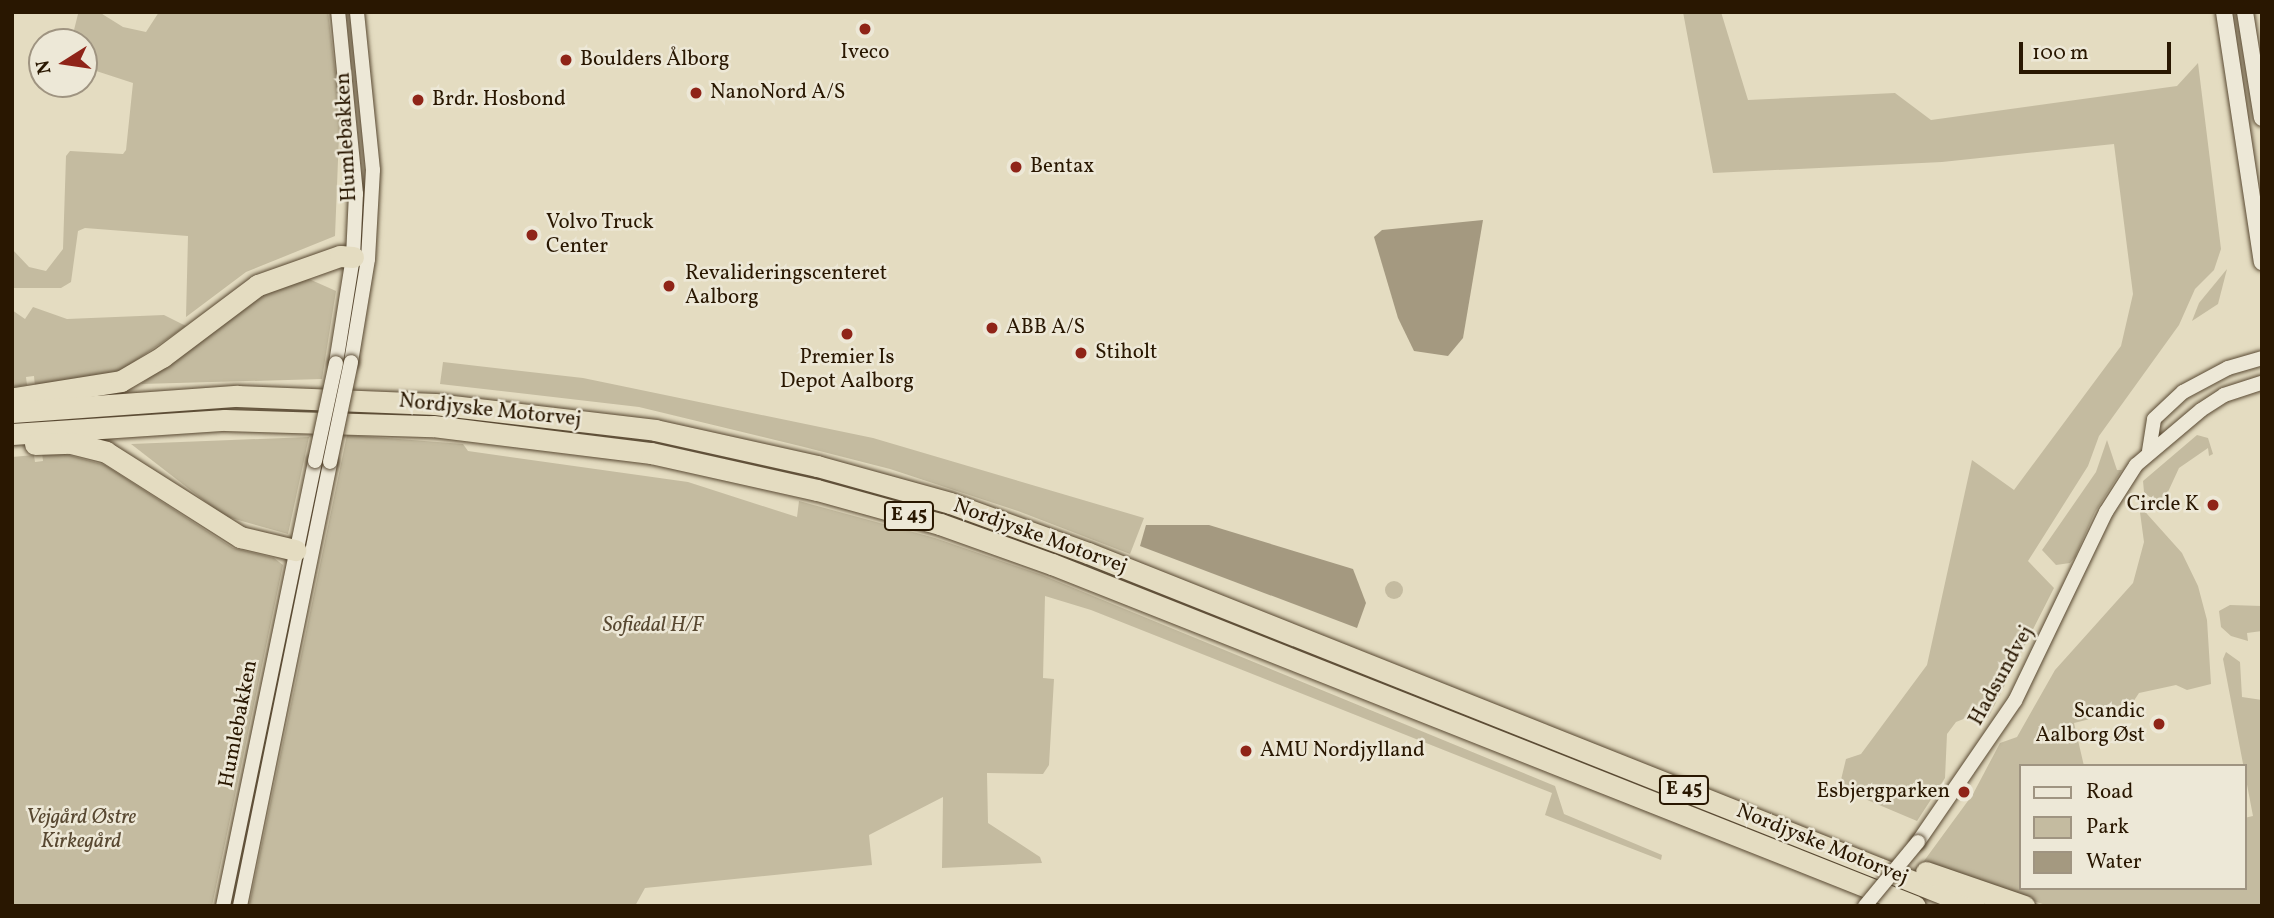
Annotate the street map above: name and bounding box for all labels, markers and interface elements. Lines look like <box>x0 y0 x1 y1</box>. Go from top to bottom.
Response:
marker: Iveco <box>857 21 873 37</box>
north arrow <box>28 28 98 98</box>
scale bar <box>2022 28 2174 72</box>
text: 100 m <box>2032 39 2089 68</box>
place label: Iveco <box>841 40 889 66</box>
place label: Boulders Ålborg <box>580 47 729 73</box>
marker: Boulders Ålborg <box>558 52 574 68</box>
text: N <box>30 58 59 76</box>
street label: Humlebakken <box>331 72 363 202</box>
place label: NanoNord A/S <box>710 80 845 106</box>
marker: NanoNord A/S <box>688 85 704 101</box>
place label: Brdr. Hosbond <box>432 87 566 113</box>
marker: Brdr. Hosbond <box>410 92 426 108</box>
place label: Bentax <box>1030 154 1094 180</box>
marker: Bentax <box>1008 159 1024 175</box>
place label: Volvo Truck Center <box>546 210 654 260</box>
marker: Volvo Truck Center <box>524 227 540 243</box>
place label: Revalideringscenteret Aalborg <box>685 261 887 311</box>
marker: Revalideringscenteret Aalborg <box>659 276 679 296</box>
place label: ABB A/S <box>1006 315 1085 341</box>
marker: ABB A/S <box>984 320 1000 336</box>
marker: Premier Is Depot Aalborg <box>839 326 855 342</box>
place label: Stiholt <box>1095 340 1157 366</box>
place label: Premier Is Depot Aalborg <box>780 345 914 395</box>
marker: Stiholt <box>1073 345 1089 361</box>
street label: Nordjyske Motorvej <box>398 389 582 433</box>
place label: Circle K <box>2127 492 2199 518</box>
street label: Nordjyske Motorvej <box>950 494 1130 580</box>
marker: Circle K <box>2205 497 2221 513</box>
road number: E 45 <box>883 500 935 531</box>
park label: Sofiedal H/F <box>603 613 703 639</box>
street label: Hadsundvej <box>1964 622 2040 730</box>
street label: Humlebakken <box>214 658 264 790</box>
place label: Scandic Aalborg Øst <box>2035 699 2145 749</box>
marker: Scandic Aalborg Øst <box>2151 716 2167 732</box>
place label: AMU Nordjylland <box>1260 738 1425 764</box>
marker: AMU Nordjylland <box>1238 743 1254 759</box>
legend <box>2018 764 2246 890</box>
road number: E 45 <box>1658 775 1710 806</box>
text: Road <box>2086 778 2133 807</box>
place label: Esbjergparken <box>1817 779 1950 805</box>
marker: Esbjergparken <box>1956 784 1972 800</box>
street label: Nordjyske Motorvej <box>1732 799 1912 891</box>
park label: Vejgård Østre Kirkegård <box>26 805 136 855</box>
text: Park <box>2086 813 2129 842</box>
text: Water <box>2086 848 2142 877</box>

